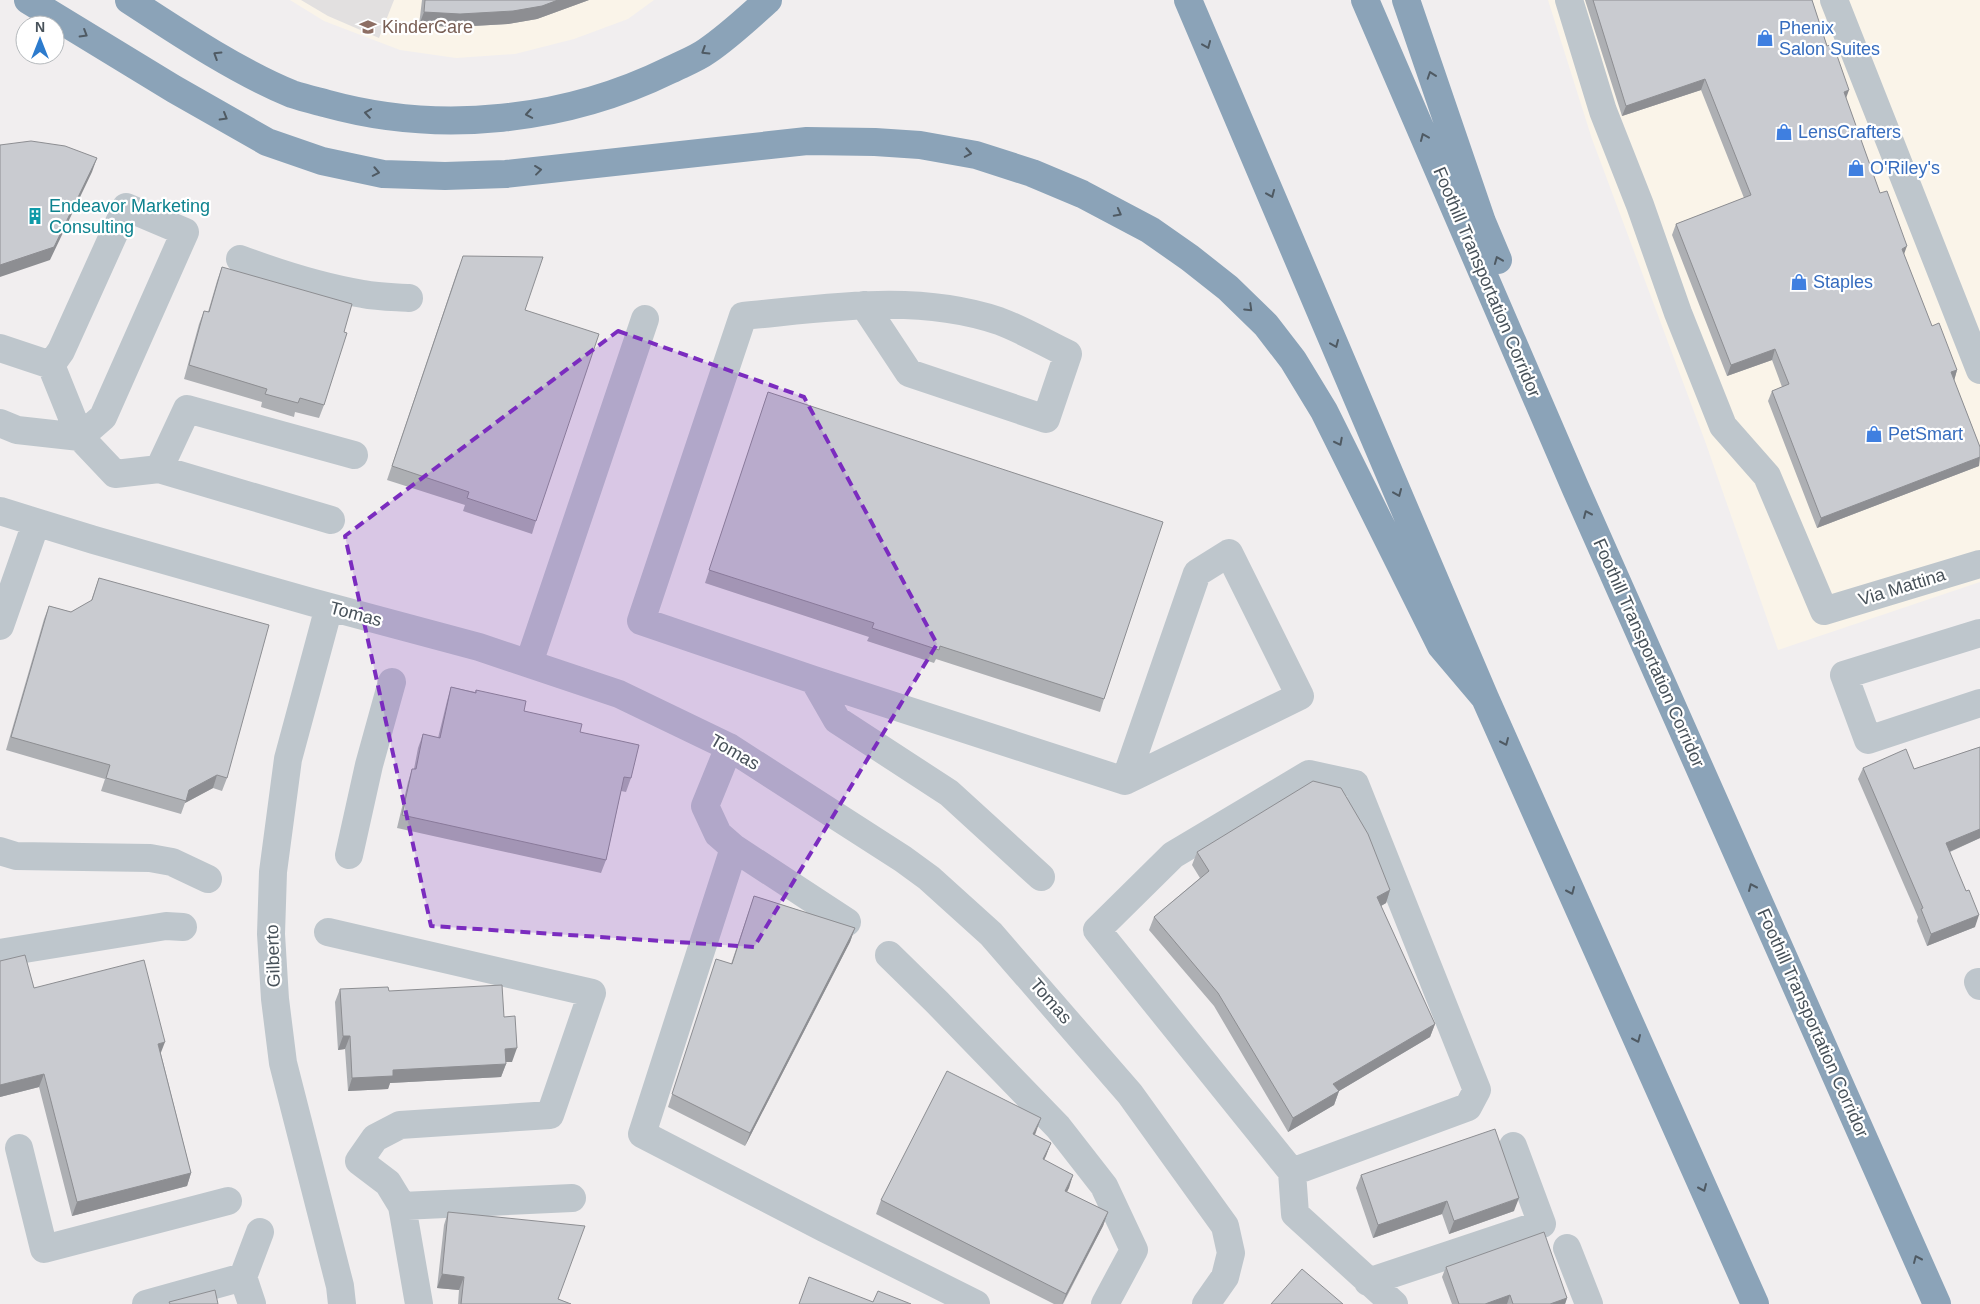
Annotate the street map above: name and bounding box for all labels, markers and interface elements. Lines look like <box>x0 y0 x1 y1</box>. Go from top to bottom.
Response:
north arrow <box>15 15 65 65</box>
school or university icon: KinderCare <box>358 17 378 37</box>
place label: KinderCare <box>382 17 473 37</box>
place label: Phenix Salon Suites <box>1779 18 1880 59</box>
text: N <box>35 19 45 35</box>
one-way arrow <box>79 28 88 38</box>
shop icon: Phenix Salon Suites <box>1755 28 1775 48</box>
one-way arrow <box>1201 40 1212 49</box>
one-way arrow <box>701 45 710 55</box>
one-way arrow <box>214 52 223 61</box>
one-way arrow <box>1427 71 1437 79</box>
one-way arrow <box>363 108 372 118</box>
one-way arrow <box>525 109 534 119</box>
one-way arrow <box>219 111 228 121</box>
shop icon: LensCrafters <box>1774 122 1794 142</box>
place label: LensCrafters <box>1798 122 1901 142</box>
one-way arrow <box>1420 133 1431 142</box>
one-way arrow <box>963 148 972 158</box>
shop icon: O'Riley's <box>1846 158 1866 178</box>
place label: O'Riley's <box>1870 158 1940 178</box>
street label: Foothill Transportation Corridor <box>1429 164 1545 400</box>
one-way arrow <box>534 165 542 176</box>
one-way arrow <box>371 166 380 177</box>
one-way arrow <box>1265 189 1275 198</box>
place label: Endeavor Marketing Consulting <box>49 196 210 237</box>
building icon: Endeavor Marketing Consulting <box>25 206 45 226</box>
one-way arrow <box>1113 207 1122 217</box>
one-way arrow <box>1493 257 1503 265</box>
shop icon: Staples <box>1789 272 1809 292</box>
place label: Staples <box>1813 272 1873 292</box>
one-way arrow <box>1243 303 1252 312</box>
one-way arrow <box>1328 339 1339 348</box>
shop icon: PetSmart <box>1864 424 1884 444</box>
place label: PetSmart <box>1888 424 1963 444</box>
one-way arrow <box>1333 437 1343 446</box>
one-way arrow <box>1392 488 1403 497</box>
one-way arrow <box>1583 510 1594 519</box>
street label: Foothill Transportation Corridor <box>1589 536 1709 770</box>
street label: Via Mattina <box>1856 564 1949 610</box>
street label: Tomas <box>328 597 384 631</box>
street label: Tomas <box>707 730 763 774</box>
one-way arrow <box>1499 737 1510 746</box>
one-way arrow <box>1748 883 1759 892</box>
one-way arrow <box>1565 886 1576 895</box>
street label: Foothill Transportation Corridor <box>1753 906 1873 1140</box>
street label: Gilberto <box>262 924 284 988</box>
street label: Tomas <box>1026 974 1076 1028</box>
one-way arrow <box>1631 1034 1642 1043</box>
one-way arrow <box>1697 1183 1708 1192</box>
one-way arrow <box>1913 1255 1924 1264</box>

